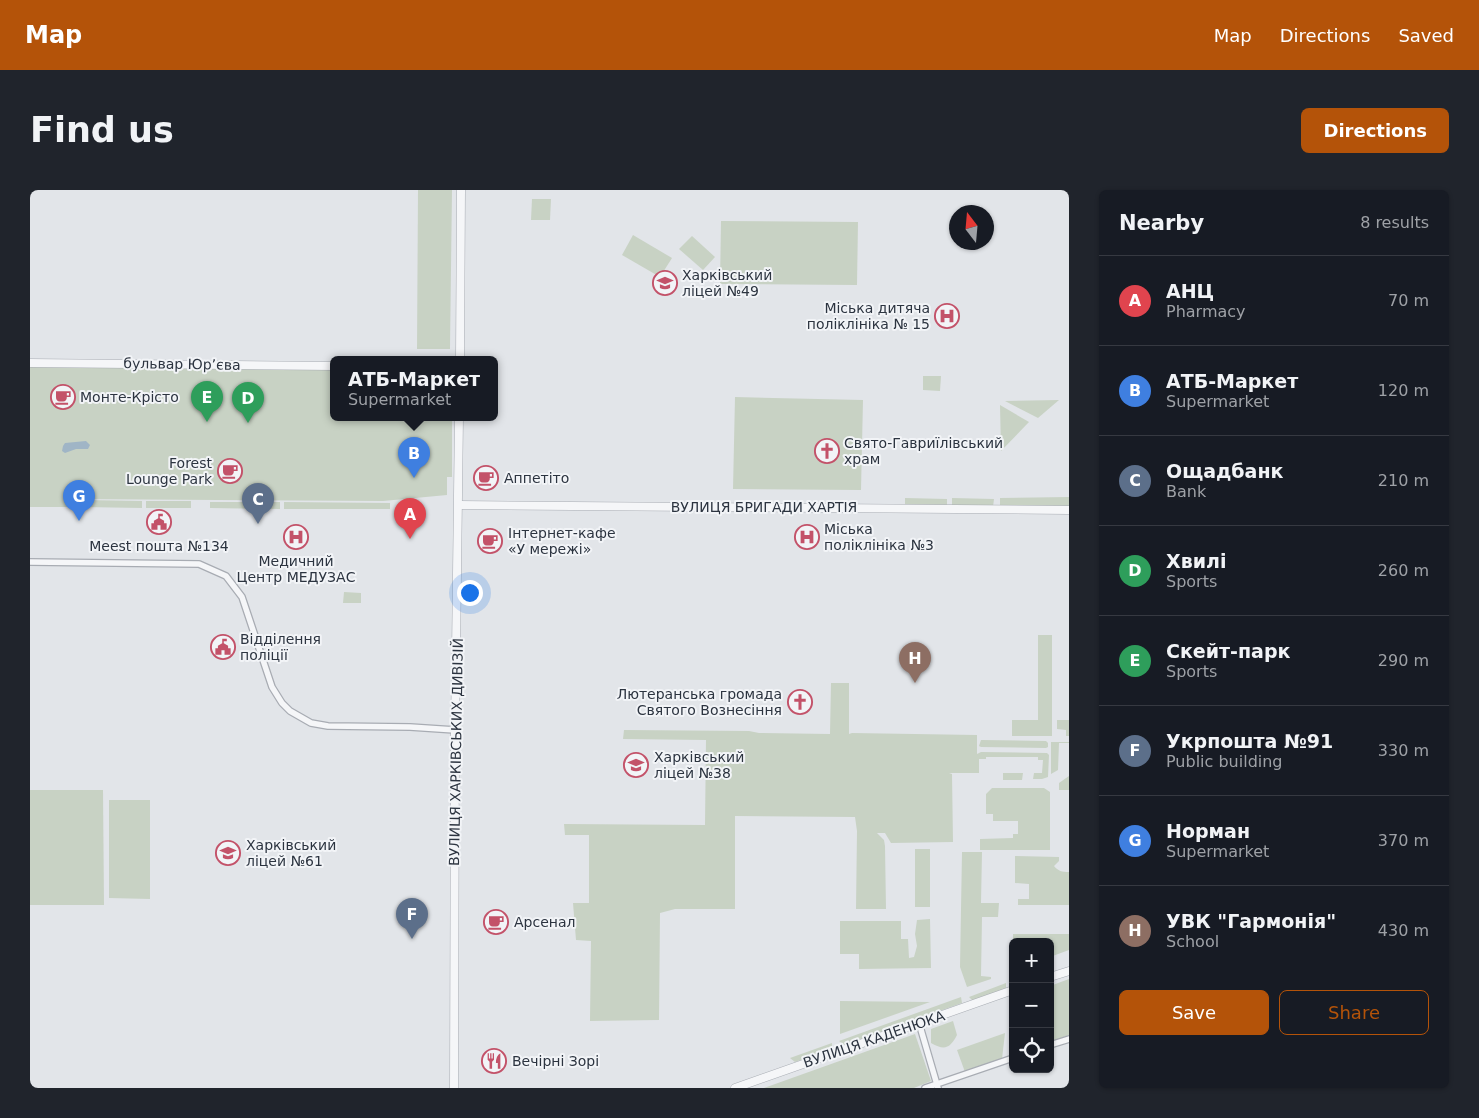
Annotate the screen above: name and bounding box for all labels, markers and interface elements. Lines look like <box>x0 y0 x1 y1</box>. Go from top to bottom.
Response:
text: Map <box>25 21 82 49</box>
text: Map <box>1214 25 1252 46</box>
text: Directions <box>1280 25 1370 46</box>
text: Saved <box>1398 25 1454 46</box>
button: Directions <box>1301 108 1449 153</box>
text: Find us <box>30 110 174 150</box>
north arrow <box>949 205 994 250</box>
text: Nearby <box>1119 211 1204 235</box>
text: 8 results <box>1360 213 1429 232</box>
place label: Харківський ліцей №49 <box>682 267 772 299</box>
school or university icon: Харківський ліцей №49 <box>652 270 678 296</box>
text: АНЦ <box>1166 280 1214 302</box>
text: A <box>1129 291 1141 310</box>
text: 70 m <box>1388 291 1429 310</box>
place label: Міська дитяча поліклініка № 15 <box>807 300 930 332</box>
text: Pharmacy <box>1166 302 1246 321</box>
hospital icon: Міська дитяча поліклініка № 15 <box>934 303 960 329</box>
street label: бульвар Юрʼєва <box>123 355 241 373</box>
popup <box>330 356 498 421</box>
text: АТБ-Маркет <box>348 368 480 390</box>
text: АТБ-Маркет <box>1166 370 1298 392</box>
pin: E <box>191 381 223 422</box>
text: B <box>1129 381 1141 400</box>
text: 120 m <box>1378 381 1429 400</box>
pin: D <box>232 382 264 423</box>
cafe icon: Монте-Крісто <box>50 384 76 410</box>
place label: Монте-Крісто <box>80 389 179 405</box>
text: Supermarket <box>348 390 451 409</box>
text: Supermarket <box>1166 392 1269 411</box>
place label: Свято-Гавриїлівський храм <box>844 435 1003 467</box>
pin: B <box>398 437 430 478</box>
church icon: Свято-Гавриїлівський храм <box>814 438 840 464</box>
place label: Forest Lounge Park <box>126 455 213 487</box>
cafe icon: Forest Lounge Park <box>217 458 243 484</box>
text: Ощадбанк <box>1166 460 1283 482</box>
cafe icon: Аппетіто <box>473 465 499 491</box>
place label: Аппетіто <box>504 470 569 486</box>
text: C <box>1129 471 1141 490</box>
text: 210 m <box>1378 471 1429 490</box>
pin: G <box>63 480 95 521</box>
text: Bank <box>1166 482 1206 501</box>
pin: C <box>242 483 274 524</box>
pin: A <box>394 498 426 539</box>
street label: ВУЛИЦЯ БРИГАДИ ХАРТІЯ <box>671 499 857 515</box>
public building icon: Meest пошта №134 <box>146 509 172 535</box>
place label: Міська поліклініка №3 <box>824 521 934 553</box>
hospital icon: Медичний Центр МЕДУЗАС <box>283 524 309 550</box>
hospital icon: Міська поліклініка №3 <box>794 524 820 550</box>
place label: Інтернет-кафе «У мережі» <box>508 525 616 557</box>
cafe icon: Інтернет-кафе «У мережі» <box>477 528 503 554</box>
place label: Meest пошта №134 <box>89 538 229 554</box>
text: Хвилі <box>1166 550 1226 572</box>
place label: Медичний Центр МЕДУЗАС <box>237 553 356 585</box>
text: D <box>1128 561 1142 580</box>
text: 260 m <box>1378 561 1429 580</box>
text: Sports <box>1166 572 1217 591</box>
your location <box>457 580 483 606</box>
place label: Відділення поліції <box>240 631 321 663</box>
public building icon: Відділення поліції <box>210 634 236 660</box>
street label: ВУЛИЦЯ ХАРКІВСЬКИХ ДИВІЗІЙ <box>445 638 466 866</box>
text: Скейт-парк <box>1166 640 1290 662</box>
pin: H <box>899 642 931 683</box>
text: E <box>1130 651 1140 670</box>
text: 290 m <box>1378 651 1429 670</box>
text: Sports <box>1166 662 1217 681</box>
place label: Лютеранська громада Святого Вознесіння <box>617 686 782 718</box>
church icon: Лютеранська громада Святого Вознесіння <box>787 689 813 715</box>
text: Укрпошта №91 <box>1166 730 1333 752</box>
text: F <box>1130 741 1140 760</box>
text: 330 m <box>1378 741 1429 760</box>
place label: Харківський ліцей №38 <box>654 749 744 781</box>
school or university icon: Харківський ліцей №38 <box>623 752 649 778</box>
text: Public building <box>1166 752 1283 771</box>
text: Норман <box>1166 820 1250 842</box>
text: G <box>1128 831 1142 850</box>
text: 370 m <box>1378 831 1429 850</box>
place label: Харківський ліцей №61 <box>246 837 336 869</box>
school or university icon: Харківський ліцей №61 <box>215 840 241 866</box>
text: Supermarket <box>1166 842 1269 861</box>
pin: F <box>396 898 428 939</box>
cafe icon: Арсенал <box>483 909 509 935</box>
text: УВК "Гармонія" <box>1166 910 1336 932</box>
place label: Арсенал <box>514 914 575 930</box>
text: H <box>1128 921 1142 940</box>
text: 430 m <box>1378 921 1429 940</box>
text: School <box>1166 932 1219 951</box>
map controls <box>1009 938 1054 1073</box>
button: + <box>1009 938 1054 983</box>
button: − <box>1009 983 1054 1028</box>
button: Save <box>1119 990 1269 1035</box>
button: Share <box>1279 990 1429 1035</box>
street label: ВУЛИЦЯ КАДЕНЮКА <box>801 1007 947 1071</box>
button: locate <box>1009 1028 1054 1073</box>
restaurant icon: Вечірні Зорі <box>481 1048 507 1074</box>
place label: Вечірні Зорі <box>512 1053 599 1069</box>

